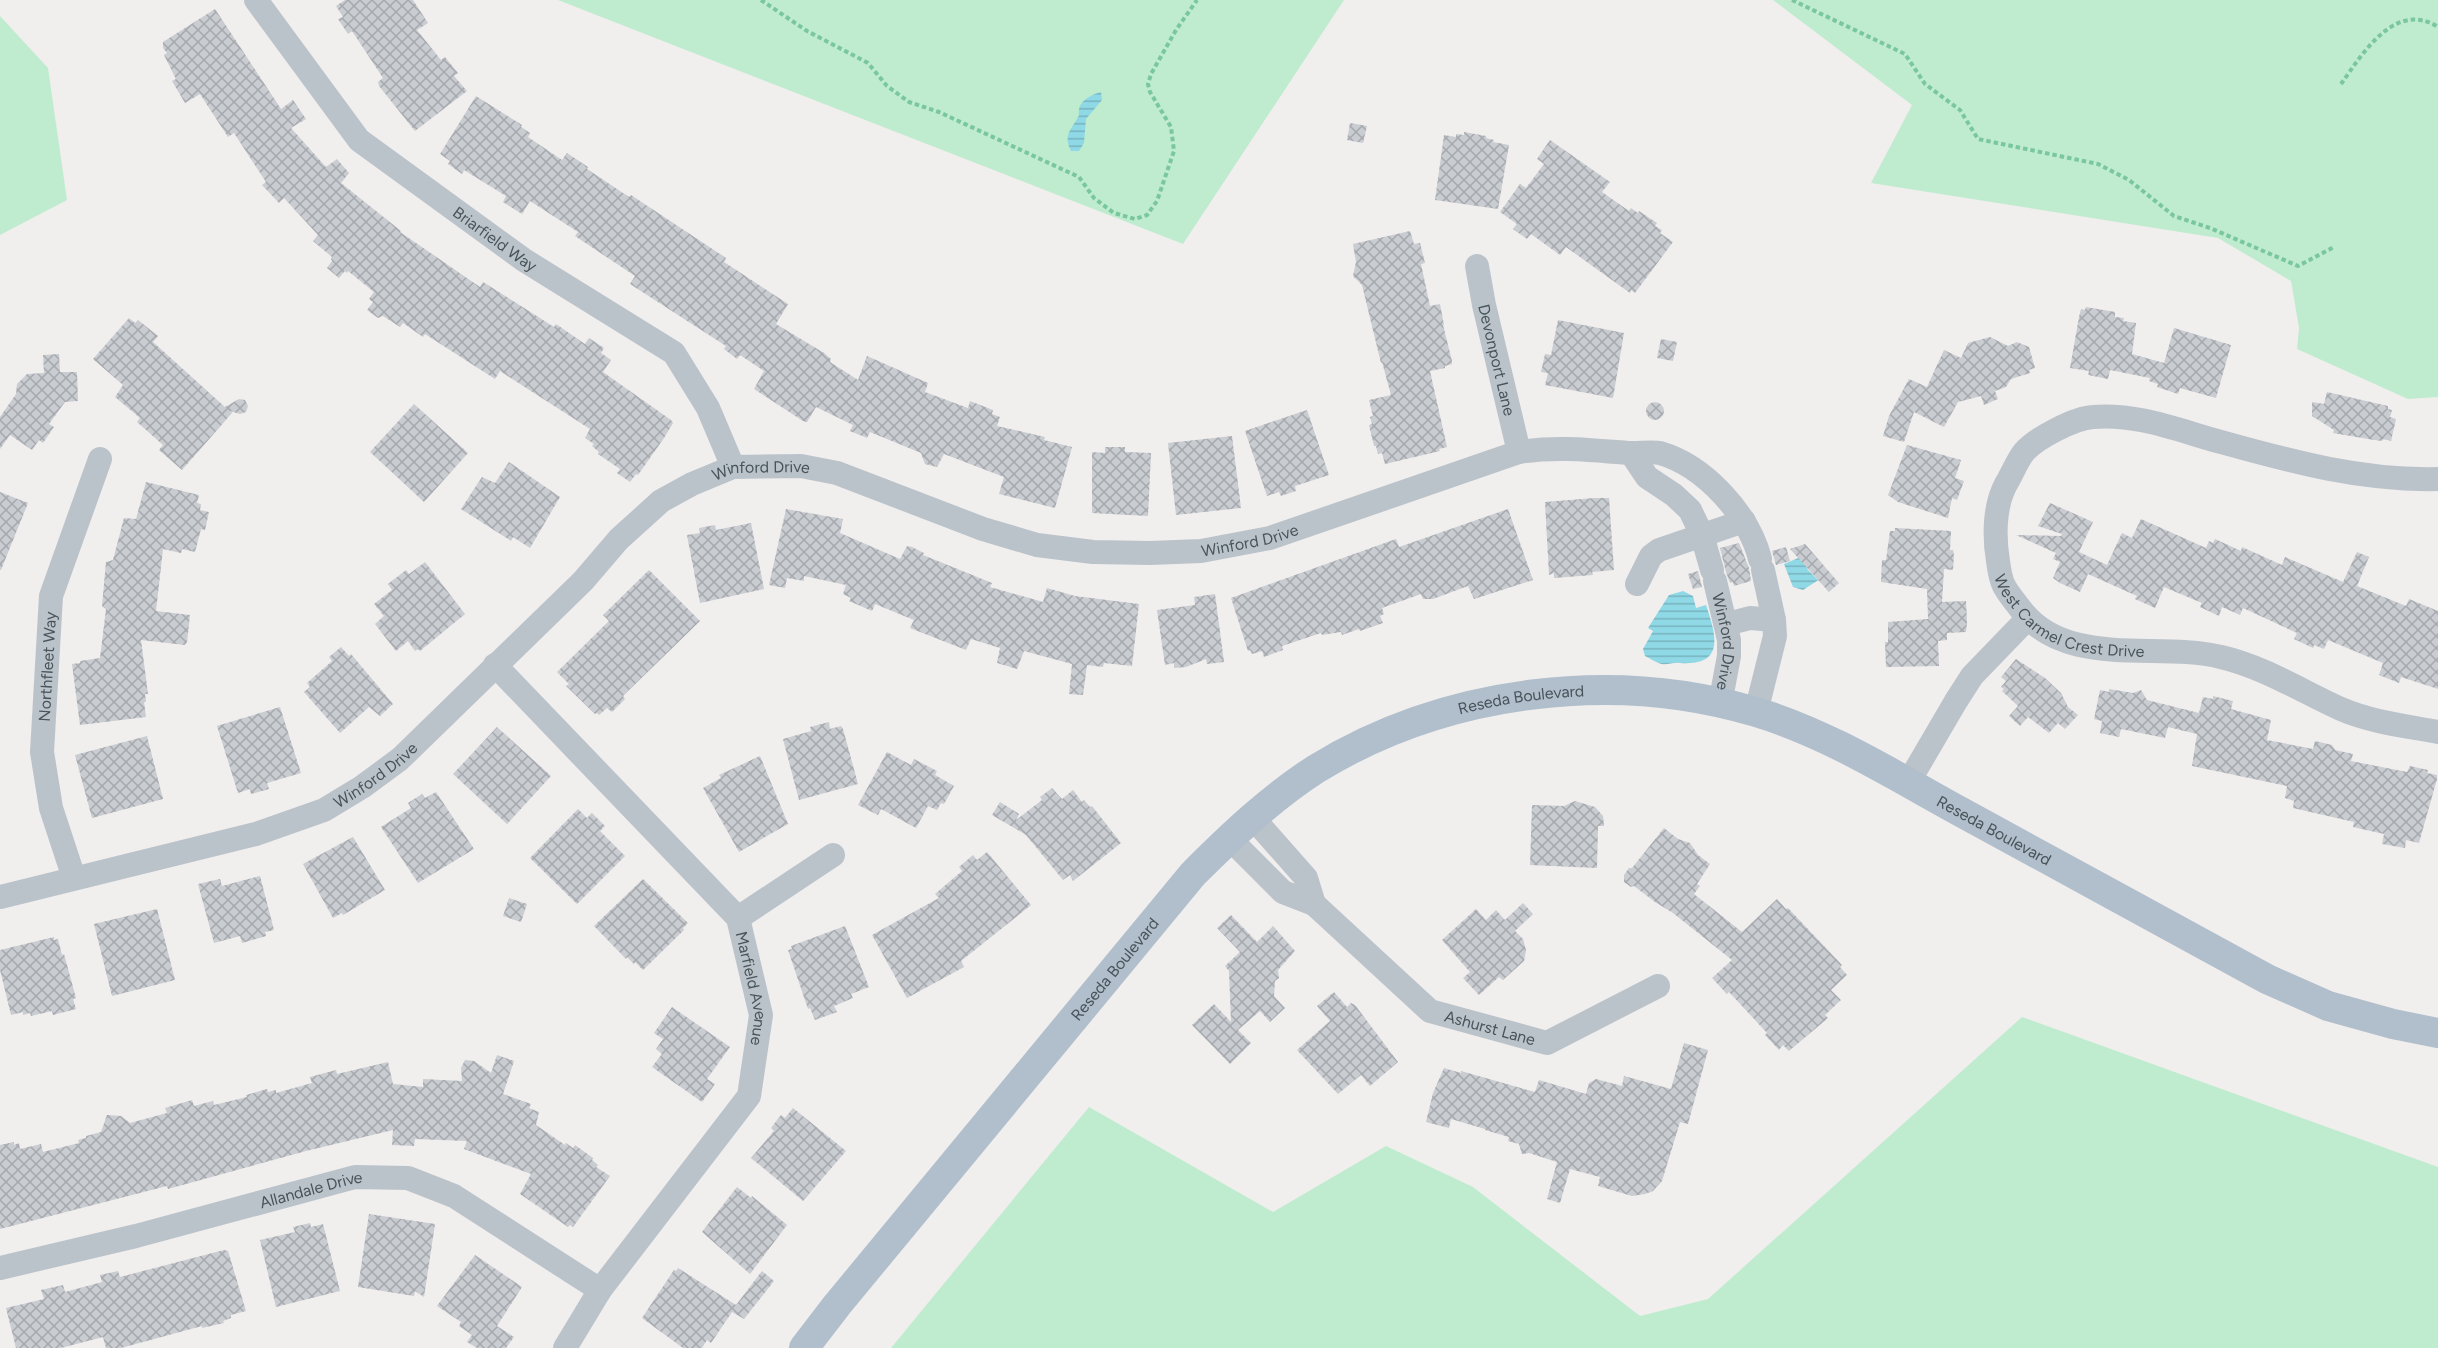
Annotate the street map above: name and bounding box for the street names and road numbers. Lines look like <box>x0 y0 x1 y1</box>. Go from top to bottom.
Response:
street label: Briarfield Way <box>449 202 541 276</box>
street label: Devonport Lane <box>1475 302 1520 418</box>
street label: Winford Drive <box>709 456 812 484</box>
street label: Winford Drive <box>1200 519 1301 560</box>
street label: West Carmel Crest Drive <box>1991 571 2145 660</box>
street label: Winford Drive <box>1709 591 1739 692</box>
street label: Northfleet Way <box>34 610 60 722</box>
street label: Reseda Boulevard <box>1456 681 1585 718</box>
street label: Winford Drive <box>330 738 421 812</box>
street label: Reseda Boulevard <box>1934 791 2055 869</box>
street label: Reseda Boulevard <box>1067 914 1163 1024</box>
street label: Marfield Avenue <box>732 929 771 1047</box>
street label: Ashurst Lane <box>1442 1006 1538 1049</box>
street label: Allandale Drive <box>257 1167 363 1212</box>

